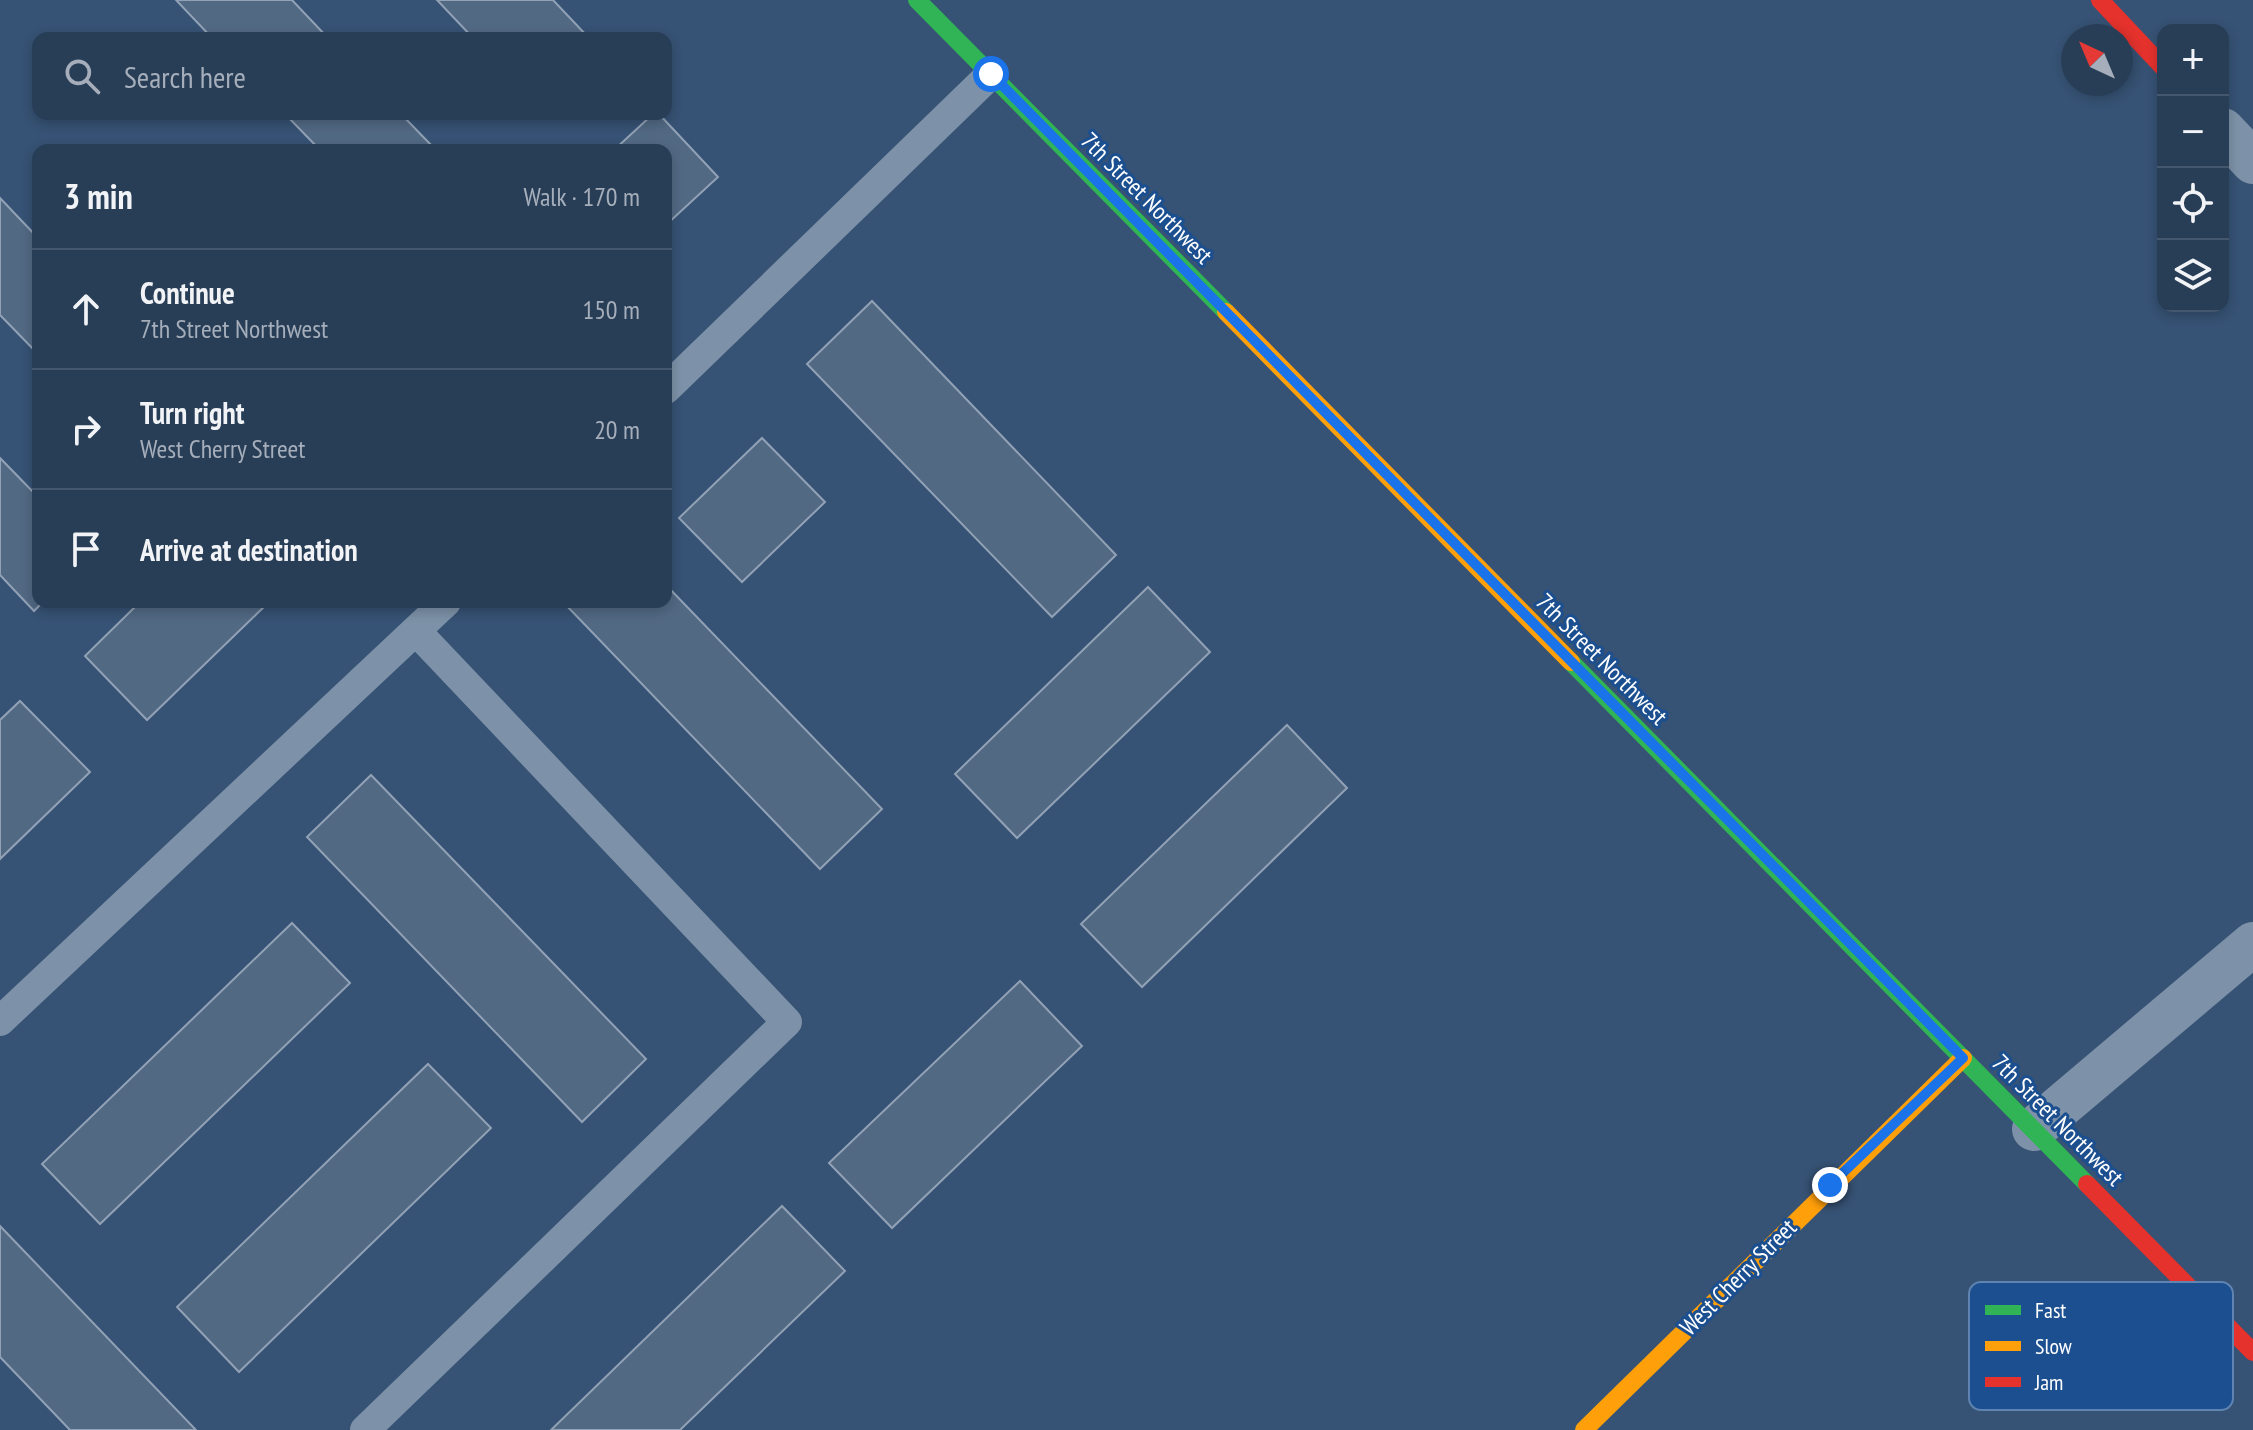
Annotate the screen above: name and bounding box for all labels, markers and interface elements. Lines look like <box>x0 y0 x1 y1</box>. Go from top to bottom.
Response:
north arrow <box>2061 24 2133 96</box>
map controls <box>2157 24 2229 312</box>
button: + <box>2157 24 2229 96</box>
search box <box>32 32 672 120</box>
icon: search <box>60 54 104 98</box>
route start <box>973 56 1009 92</box>
text: Search here <box>124 57 246 96</box>
button: − <box>2157 96 2229 168</box>
street label: 7th Street Northwest <box>1075 126 1220 271</box>
button: locate <box>2157 168 2229 240</box>
text: 3 min <box>64 174 133 218</box>
text: Walk · 170 m <box>523 180 640 213</box>
button: layers <box>2157 240 2229 312</box>
text: Continue <box>140 273 235 312</box>
icon: ahead <box>64 287 108 331</box>
text: 150 m <box>582 293 640 326</box>
text: 7th Street Northwest <box>140 312 328 345</box>
text: Turn right <box>140 393 244 432</box>
icon: right <box>64 407 108 451</box>
text: 20 m <box>594 413 640 446</box>
text: West Cherry Street <box>140 432 305 465</box>
icon: arrive <box>64 527 108 571</box>
text: Arrive at destination <box>140 530 358 569</box>
street label: 7th Street Northwest <box>1530 587 1675 732</box>
street label: 7th Street Northwest <box>1986 1048 2131 1193</box>
route end <box>1812 1167 1848 1203</box>
street label: West Cherry Street <box>1673 1212 1803 1342</box>
legend <box>1969 1282 2233 1410</box>
text: Fast <box>2035 1296 2066 1324</box>
text: Slow <box>2035 1332 2072 1360</box>
text: Jam <box>2034 1368 2063 1396</box>

